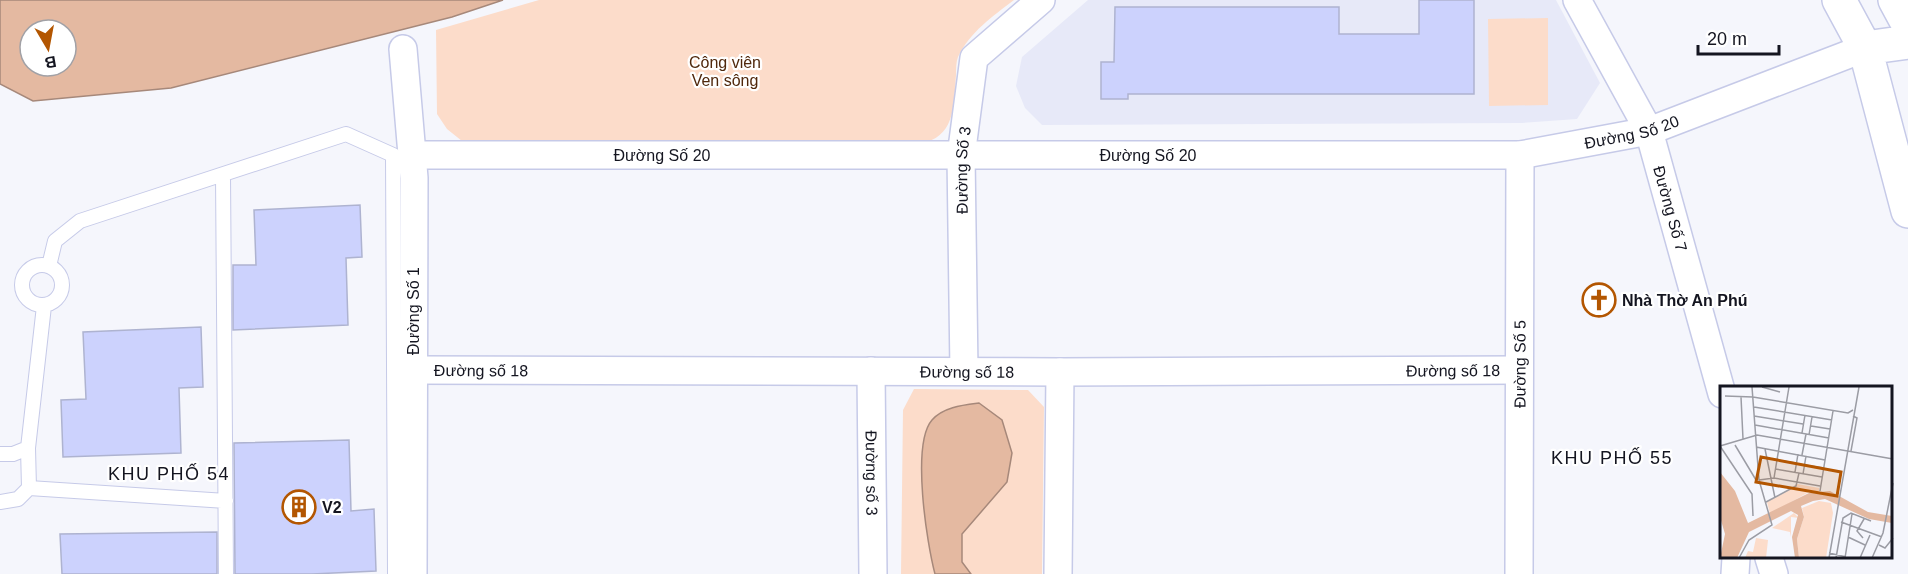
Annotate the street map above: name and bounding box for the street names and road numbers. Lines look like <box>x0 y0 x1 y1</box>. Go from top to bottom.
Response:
street label: Đường Số 20 <box>1583 112 1681 152</box>
street label: Đường Số 3 <box>953 125 974 214</box>
street label: Đường Số 20 <box>614 147 711 164</box>
street label: Đường Số 20 <box>1100 147 1197 164</box>
street label: Đường Số 7 <box>1650 164 1690 253</box>
street label: Đường Số 1 <box>405 267 422 355</box>
street label: Đường Số 5 <box>1511 320 1529 408</box>
street label: Đường số 18 <box>434 362 528 379</box>
street label: Đường số 18 <box>1406 362 1500 379</box>
street label: Đường số 18 <box>920 364 1014 381</box>
street label: Đường số 3 <box>863 430 880 516</box>

